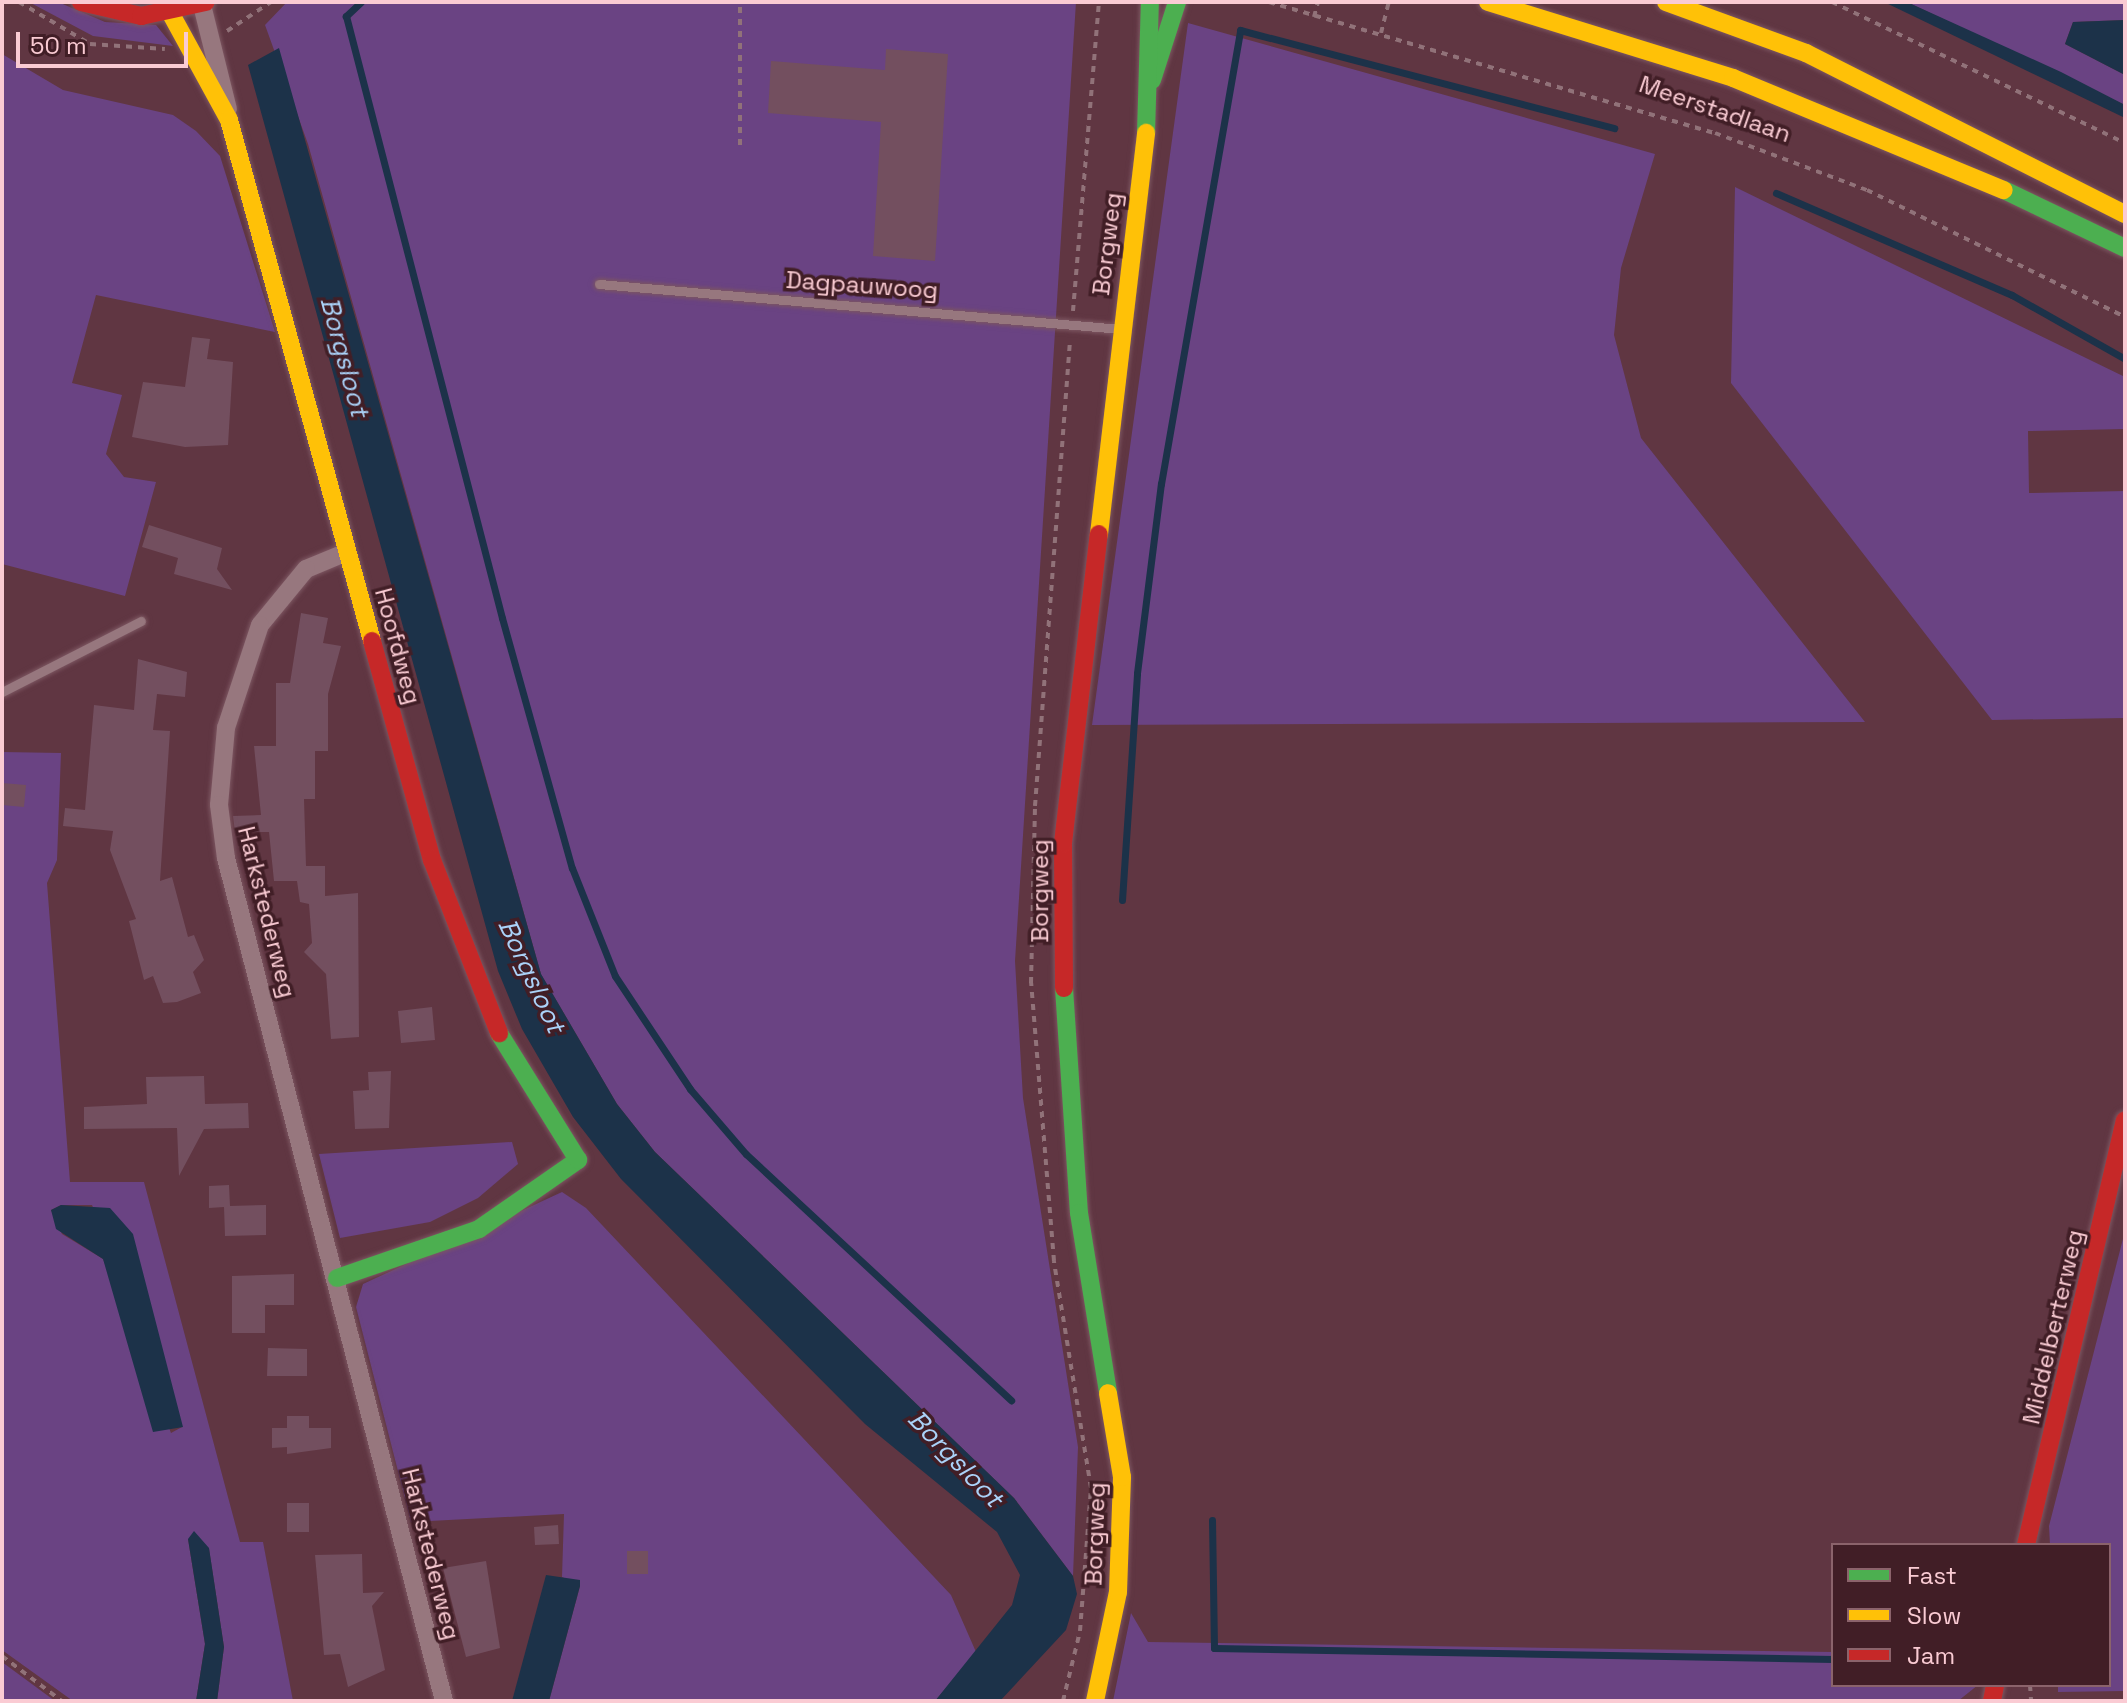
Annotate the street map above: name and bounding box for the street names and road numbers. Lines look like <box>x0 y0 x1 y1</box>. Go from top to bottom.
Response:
street label: Meerstadlaan <box>1635 70 1795 148</box>
street label: Borgweg <box>1086 191 1128 297</box>
street label: Dagpauwoog <box>785 265 939 305</box>
street label: Hoofdweg <box>369 585 427 707</box>
street label: Harkstederweg <box>232 823 302 1001</box>
street label: Borgweg <box>1026 839 1054 943</box>
street label: Middelberterweg <box>2017 1227 2089 1427</box>
street label: Harkstederweg <box>396 1465 466 1643</box>
street label: Borgweg <box>1079 1482 1111 1586</box>

